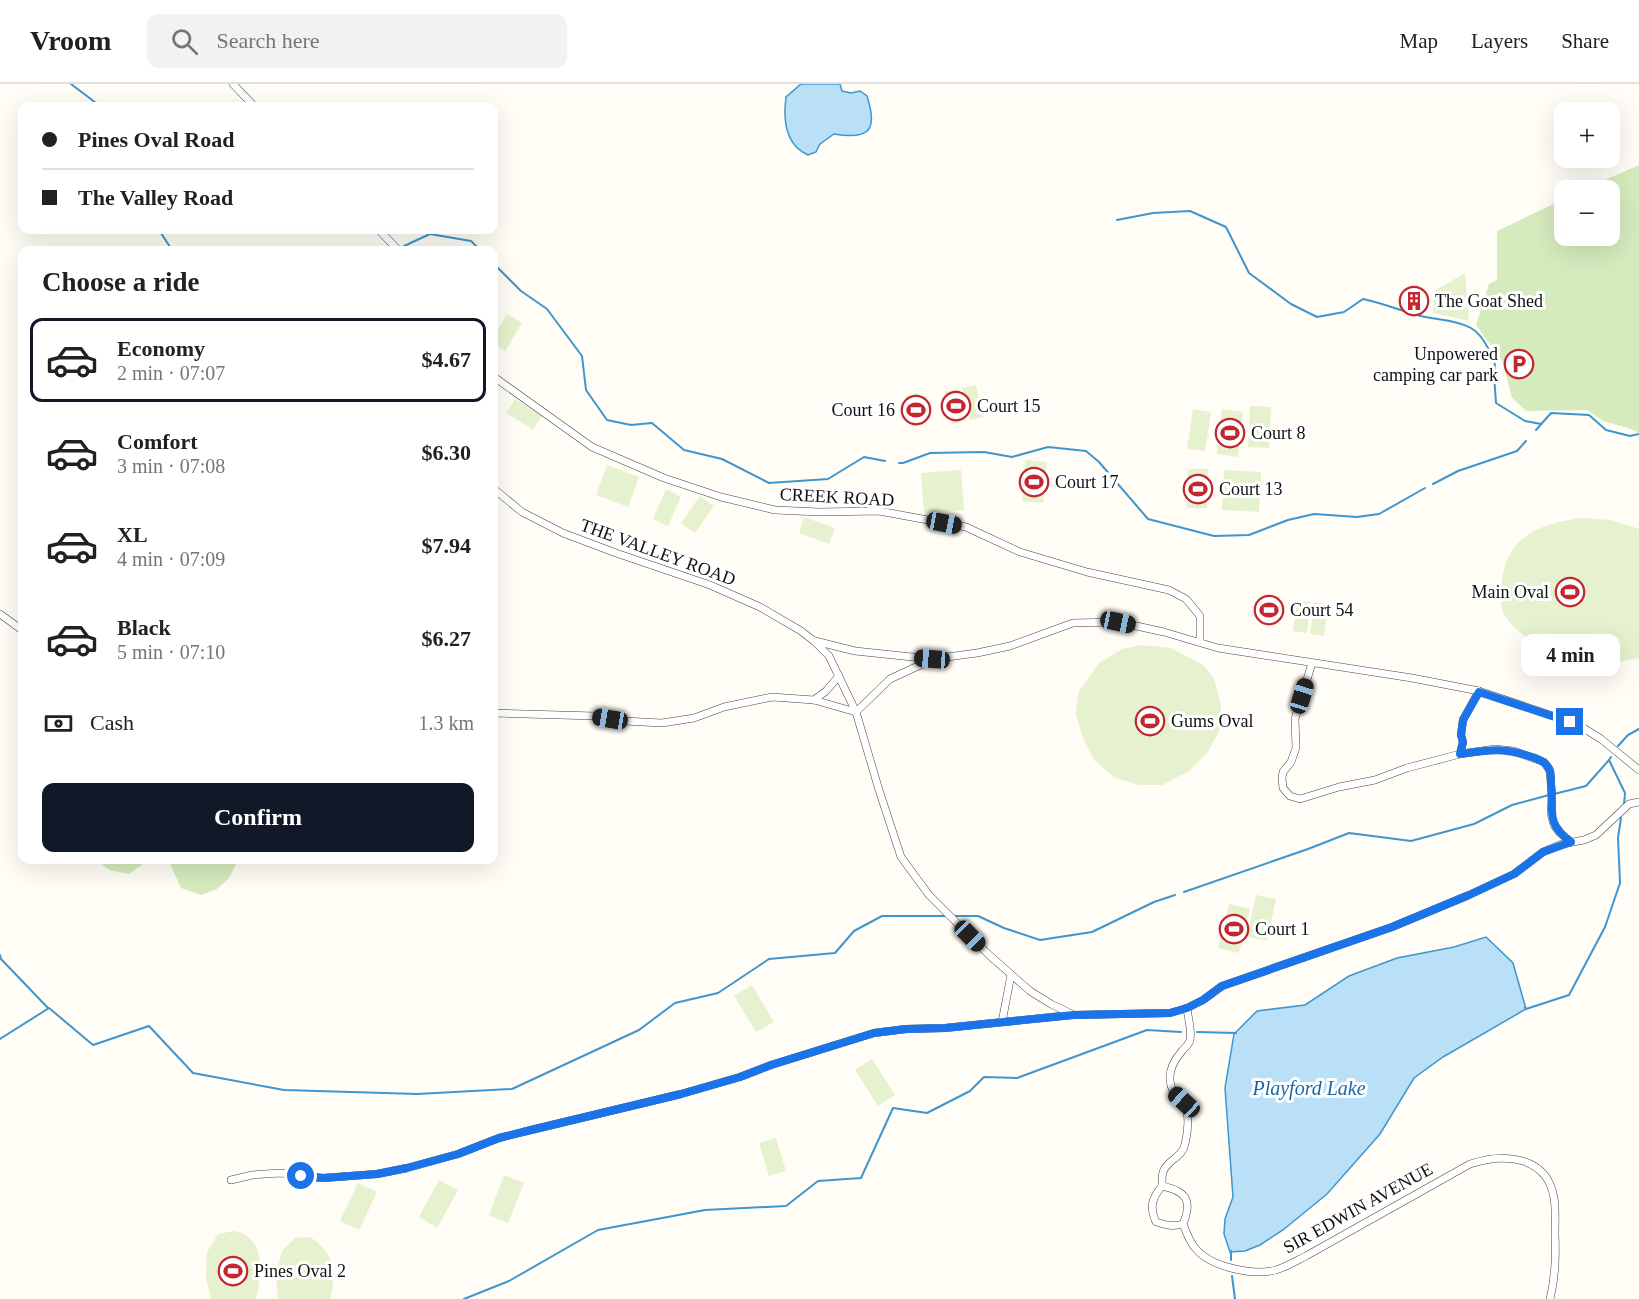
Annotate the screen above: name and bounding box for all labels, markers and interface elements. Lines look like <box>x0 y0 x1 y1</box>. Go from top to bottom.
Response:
search box <box>147 14 567 68</box>
text: Vroom <box>30 25 111 56</box>
icon: search <box>168 25 201 58</box>
text: Search here <box>216 28 320 53</box>
text: Map <box>1400 29 1438 53</box>
text: Layers <box>1471 29 1528 53</box>
text: Share <box>1561 29 1609 53</box>
map controls <box>1554 102 1620 246</box>
button: + <box>1554 102 1620 168</box>
text: Pines Oval Road <box>78 127 234 152</box>
button: − <box>1554 180 1620 246</box>
text: The Valley Road <box>78 185 233 210</box>
text: Choose a ride <box>42 267 200 297</box>
building icon: The Goat Shed <box>1398 285 1430 317</box>
place label: The Goat Shed <box>1435 291 1543 311</box>
icon: car <box>45 333 99 387</box>
text: Economy <box>117 336 205 361</box>
place label: Unpowered camping car park <box>1373 344 1498 385</box>
text: $4.67 <box>422 347 471 372</box>
parking icon: Unpowered camping car park <box>1503 348 1535 380</box>
text: 2 min · 07:07 <box>117 362 225 384</box>
sports icon: Court 15 <box>940 390 972 422</box>
sports icon: Court 16 <box>900 394 932 426</box>
place label: Court 15 <box>977 396 1041 416</box>
place label: Court 16 <box>831 400 895 420</box>
sports icon: Court 8 <box>1214 417 1246 449</box>
place label: Court 8 <box>1251 423 1306 443</box>
icon: car <box>45 426 99 480</box>
text: Comfort <box>117 429 198 454</box>
text: $6.30 <box>422 440 471 465</box>
text: 3 min · 07:08 <box>117 455 225 477</box>
sports icon: Court 17 <box>1018 466 1050 498</box>
place label: Court 17 <box>1055 472 1119 492</box>
sports icon: Court 13 <box>1182 473 1214 505</box>
place label: Court 13 <box>1219 479 1283 499</box>
street label: CREEK ROAD <box>779 484 895 510</box>
car <box>925 511 963 535</box>
street label: THE VALLEY ROAD <box>578 515 738 589</box>
icon: car <box>45 519 99 573</box>
text: XL <box>117 522 148 547</box>
text: $7.94 <box>422 533 471 558</box>
text: 4 min · 07:09 <box>117 548 225 570</box>
sports icon: Main Oval <box>1554 576 1586 608</box>
place label: Main Oval <box>1472 582 1549 602</box>
sports icon: Court 54 <box>1253 594 1285 626</box>
place label: Court 54 <box>1290 600 1354 620</box>
car <box>1099 609 1137 635</box>
icon: car <box>45 612 99 666</box>
text: Black <box>117 615 171 640</box>
text: $6.27 <box>422 626 471 651</box>
callout: 4 min <box>1520 635 1620 677</box>
text: 5 min · 07:10 <box>117 641 225 663</box>
text: 4 min <box>1546 644 1595 666</box>
car <box>913 649 951 669</box>
car <box>1288 676 1316 716</box>
sports icon: Gums Oval <box>1134 705 1166 737</box>
icon: cash <box>42 707 75 740</box>
car <box>591 707 629 731</box>
route end <box>1556 708 1583 735</box>
text: Cash <box>90 710 134 735</box>
place label: Gums Oval <box>1171 711 1254 731</box>
text: 1.3 km <box>418 712 474 734</box>
button: Confirm <box>42 783 474 852</box>
sports icon: Court 1 <box>1218 913 1250 945</box>
car <box>951 917 989 955</box>
place label: Court 1 <box>1255 919 1310 939</box>
water label: Playford Lake <box>1251 1077 1366 1100</box>
car <box>1165 1083 1203 1121</box>
street label: SIR EDWIN AVENUE <box>1280 1159 1436 1257</box>
route start <box>287 1162 314 1189</box>
sports icon: Pines Oval 2 <box>217 1255 249 1287</box>
place label: Pines Oval 2 <box>254 1261 346 1281</box>

